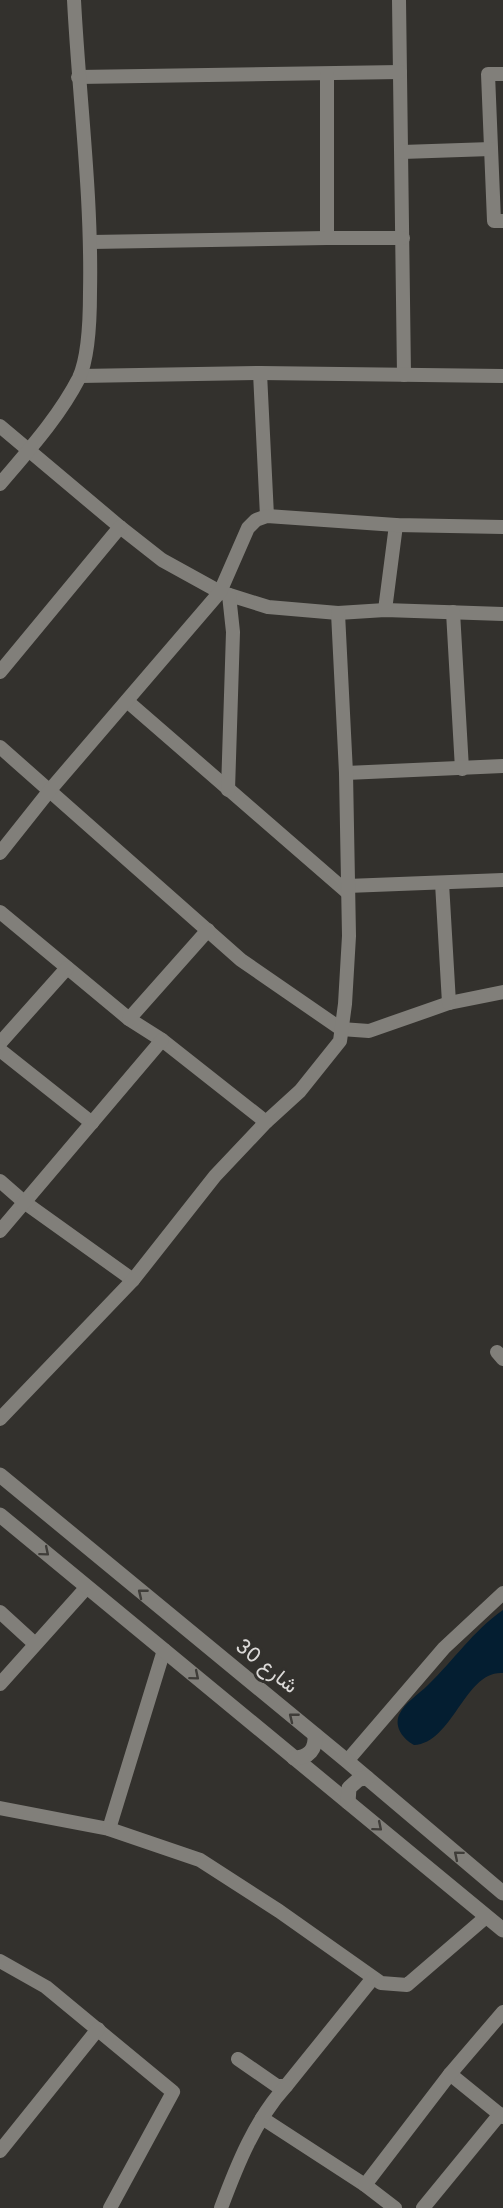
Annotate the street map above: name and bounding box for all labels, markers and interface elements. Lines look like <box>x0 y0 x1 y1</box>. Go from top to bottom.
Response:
one-way arrow <box>38 1545 49 1556</box>
one-way arrow <box>138 1589 149 1600</box>
street label: شارع 30 <box>229 1634 303 1700</box>
one-way arrow <box>189 1669 200 1680</box>
one-way arrow <box>289 1713 300 1724</box>
one-way arrow <box>371 1820 382 1831</box>
one-way arrow <box>454 1852 465 1863</box>

